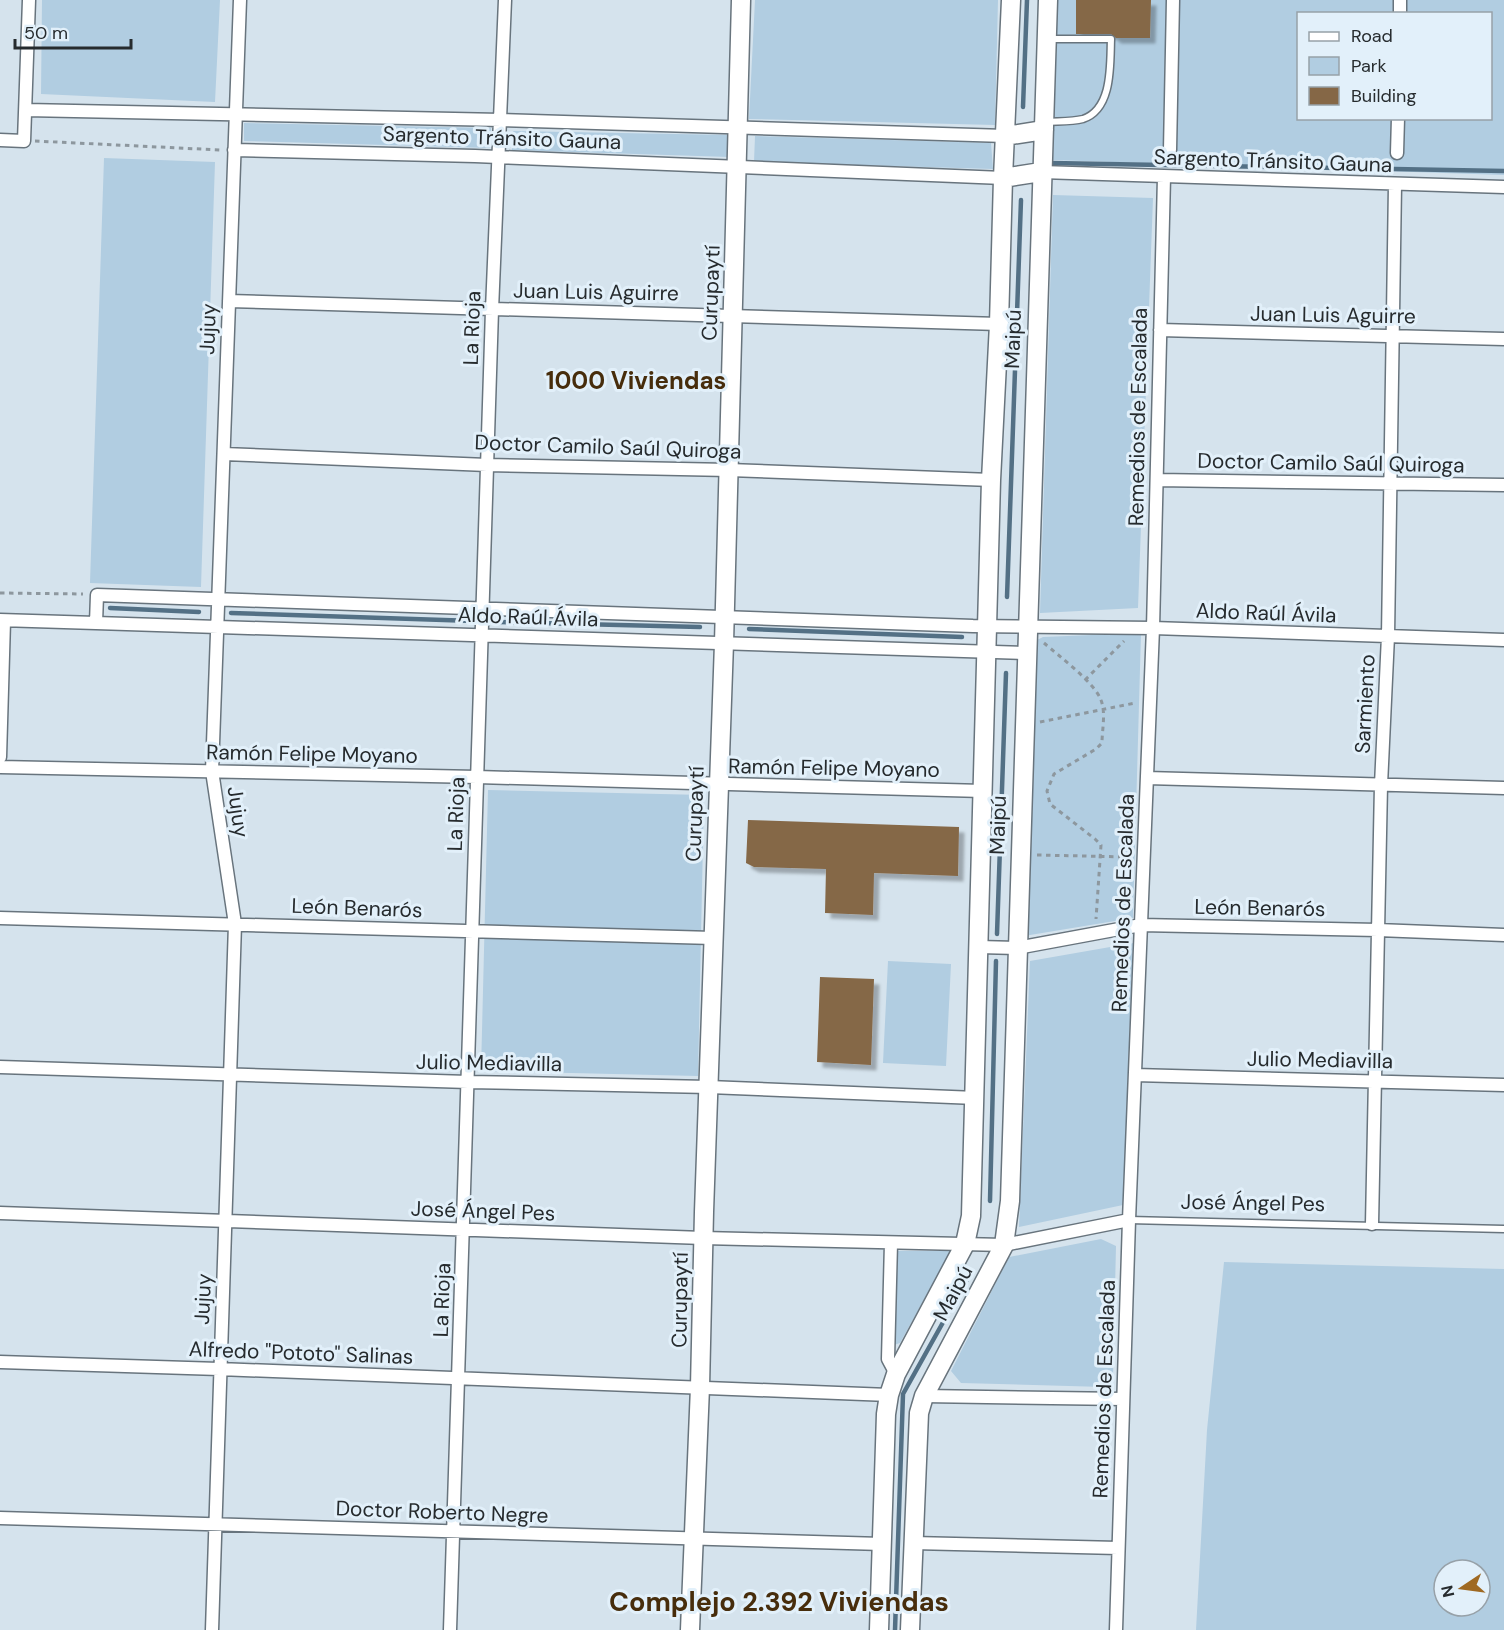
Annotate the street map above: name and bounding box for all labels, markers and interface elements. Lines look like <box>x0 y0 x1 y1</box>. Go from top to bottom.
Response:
scale bar <box>15 12 130 50</box>
legend <box>1297 12 1492 120</box>
text: 50 m <box>24 21 68 45</box>
text: Road <box>1351 24 1393 48</box>
text: Park <box>1351 54 1387 78</box>
text: Building <box>1351 84 1416 108</box>
street label: Sargento Tránsito Gauna <box>382 120 622 156</box>
street label: Sargento Tránsito Gauna <box>1153 143 1393 179</box>
street label: Curupaytí <box>695 244 727 341</box>
street label: Juan Luis Aguirre <box>513 277 679 307</box>
street label: La Rioja <box>457 290 487 366</box>
street label: Juan Luis Aguirre <box>1250 300 1416 330</box>
street label: Jujuy <box>193 303 223 355</box>
street label: Remedios de Escalada <box>1122 308 1154 526</box>
street label: Maipú <box>998 309 1028 369</box>
district label: 1000 Viviendas <box>546 365 726 396</box>
street label: Doctor Camilo Saúl Quiroga <box>474 428 742 466</box>
street label: Doctor Camilo Saúl Quiroga <box>1197 447 1465 479</box>
street label: Aldo Raúl Ávila <box>1195 597 1337 629</box>
street label: Aldo Raúl Ávila <box>457 601 599 633</box>
street label: Sarmiento <box>1348 654 1382 754</box>
street label: Ramón Felipe Moyano <box>206 738 418 770</box>
street label: Ramón Felipe Moyano <box>728 752 940 784</box>
street label: Curupaytí <box>679 765 711 862</box>
street label: La Rioja <box>441 776 471 852</box>
street label: Jujuy <box>221 785 255 840</box>
street label: Remedios de Escalada <box>1105 793 1141 1013</box>
street label: Maipú <box>983 795 1013 855</box>
street label: León Benarós <box>291 892 423 924</box>
street label: León Benarós <box>1194 893 1326 923</box>
street label: Julio Mediavilla <box>1247 1045 1393 1075</box>
street label: Julio Mediavilla <box>416 1048 562 1078</box>
street label: José Ángel Pes <box>1180 1188 1326 1218</box>
street label: José Ángel Pes <box>410 1194 556 1228</box>
street label: Curupaytí <box>665 1252 695 1348</box>
street label: Maipú <box>927 1260 979 1326</box>
street label: La Rioja <box>427 1262 457 1338</box>
street label: Jujuy <box>188 1272 218 1325</box>
street label: Remedios de Escalada <box>1086 1279 1122 1499</box>
street label: Alfredo "Pototo" Salinas <box>188 1335 414 1371</box>
street label: Doctor Roberto Negre <box>335 1494 549 1530</box>
north arrow <box>1432 1558 1492 1618</box>
text: N <box>1436 1583 1459 1599</box>
district label: Complejo 2.392 Viviendas <box>609 1584 949 1619</box>

